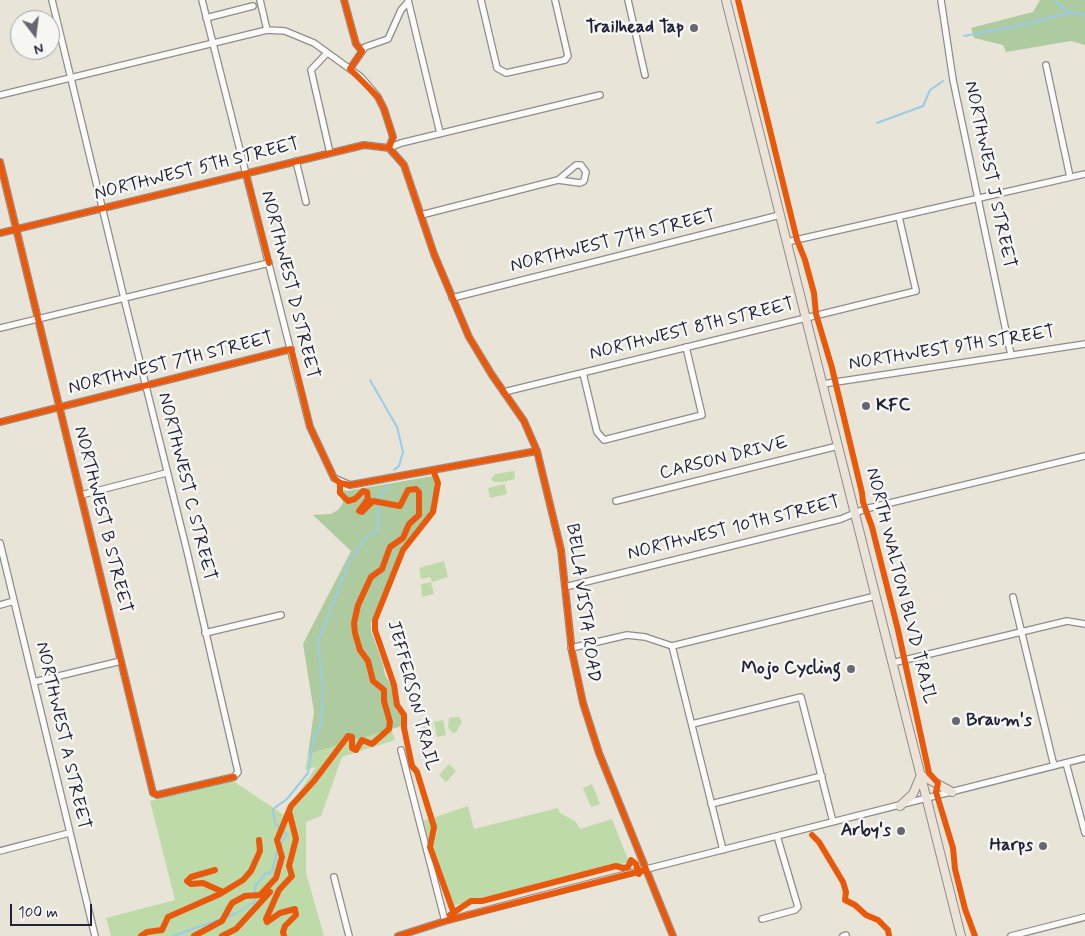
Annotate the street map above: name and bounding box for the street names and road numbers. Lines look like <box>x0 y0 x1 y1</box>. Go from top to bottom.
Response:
street label: NORTHWEST J STREET <box>959 79 1019 271</box>
street label: NORTHWEST 5TH STREET <box>92 134 302 206</box>
street label: NORTHWEST D STREET <box>255 189 323 381</box>
street label: NORTHWEST 7TH STREET <box>508 206 718 278</box>
street label: NORTHWEST 8TH STREET <box>588 294 796 366</box>
street label: NORTHWEST 9TH STREET <box>847 322 1057 376</box>
street label: NORTHWEST 7TH STREET <box>66 328 276 400</box>
street label: NORTHWEST C STREET <box>152 391 220 583</box>
street label: NORTHWEST B STREET <box>68 424 136 616</box>
street label: CARSON DRIVE <box>658 433 790 485</box>
street label: NORTH WALTON BLVD TRAIL <box>860 466 940 706</box>
street label: NORTHWEST 10TH STREET <box>626 492 842 566</box>
street label: BELLA VISTA ROAD <box>560 522 604 684</box>
street label: JEFFERSON TRAIL <box>382 619 442 773</box>
street label: NORTHWEST A STREET <box>30 640 94 832</box>

